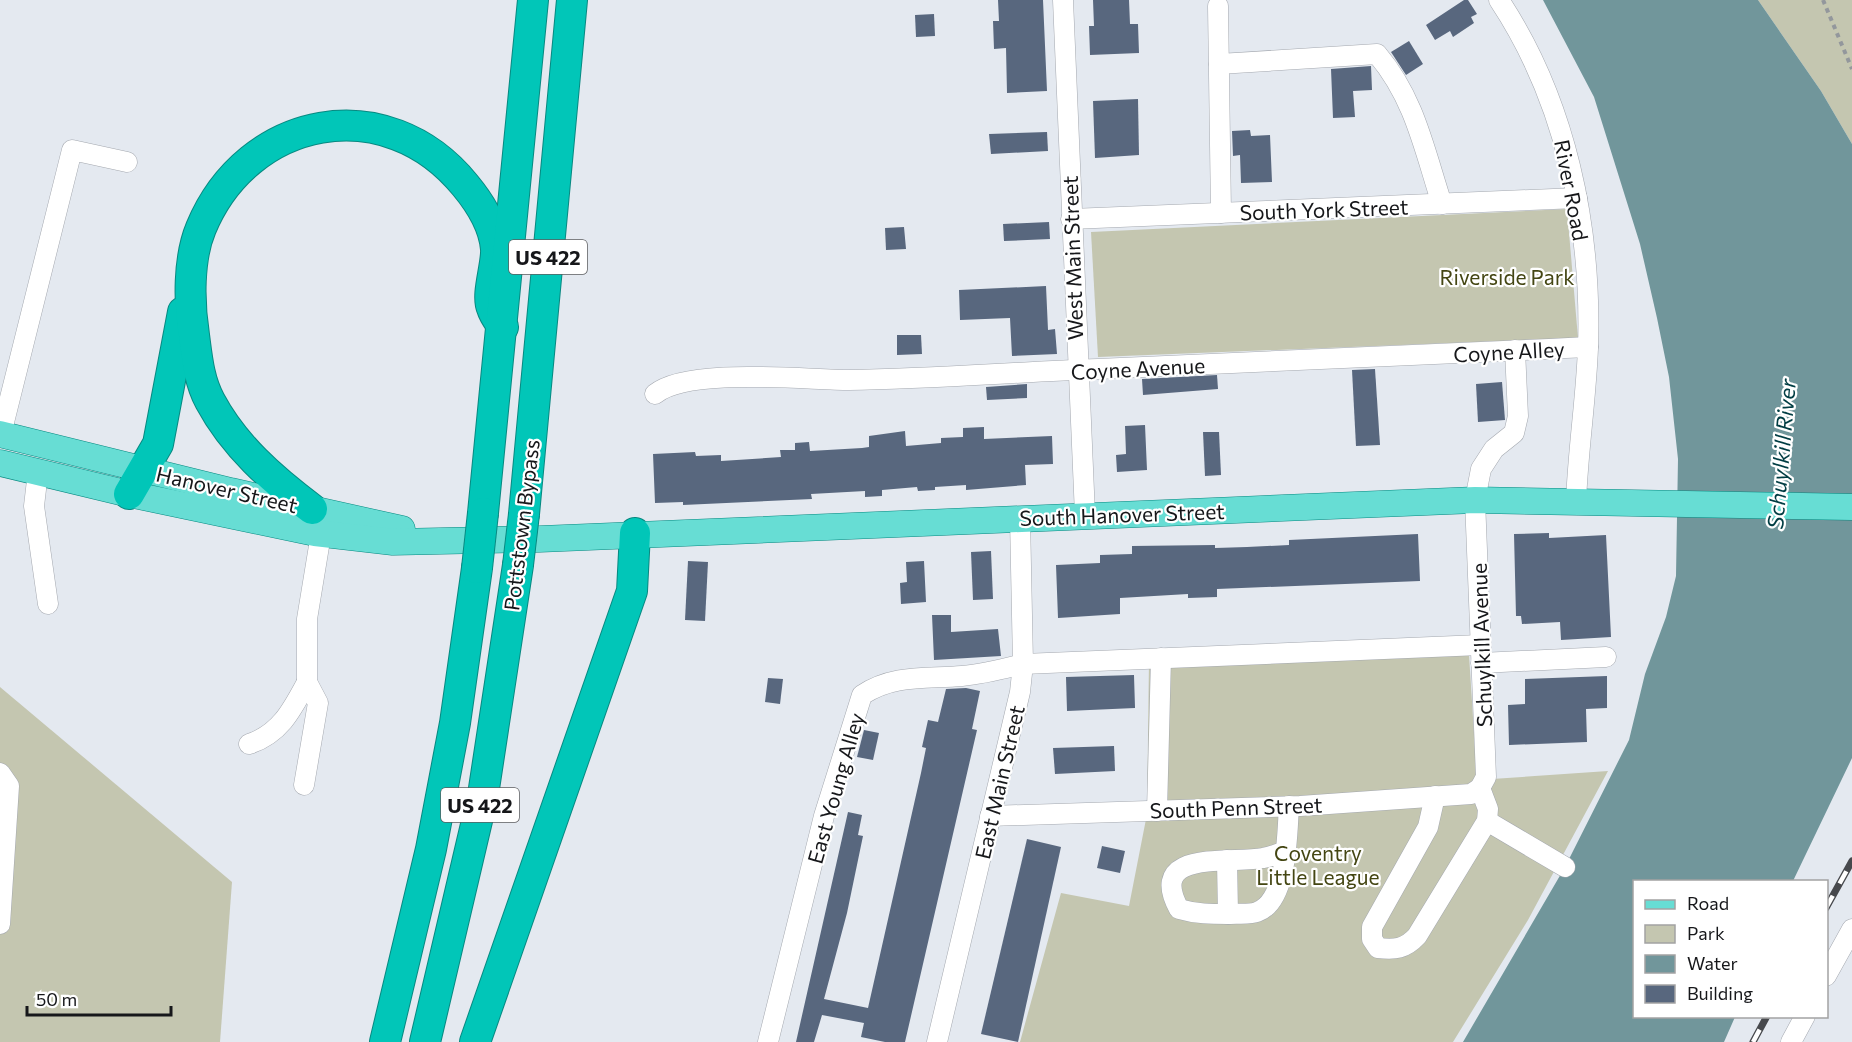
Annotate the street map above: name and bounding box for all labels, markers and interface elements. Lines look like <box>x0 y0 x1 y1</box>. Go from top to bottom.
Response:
street label: River Road <box>1550 137 1594 243</box>
street label: West Main Street <box>1057 175 1087 341</box>
street label: South York Street <box>1239 194 1409 224</box>
road number: US 422 <box>509 240 587 274</box>
park label: Riverside Park <box>1439 264 1575 289</box>
street label: Coyne Alley <box>1453 336 1565 366</box>
street label: Coyne Avenue <box>1070 352 1206 384</box>
water label: Schuylkill River <box>1761 377 1801 530</box>
street label: Pottstown Bypass <box>498 438 544 612</box>
street label: Hanover Street <box>154 461 300 517</box>
street label: South Hanover Street <box>1019 498 1225 530</box>
street label: Schuylkill Avenue <box>1466 563 1496 727</box>
street label: East Main Street <box>969 703 1029 861</box>
street label: East Young Alley <box>802 710 869 866</box>
road number: US 422 <box>441 788 519 822</box>
street label: South Penn Street <box>1149 791 1323 823</box>
park label: Coventry Little League <box>1256 840 1380 889</box>
legend <box>1633 880 1828 1018</box>
text: Road <box>1687 892 1729 914</box>
text: Park <box>1687 922 1725 944</box>
text: Water <box>1687 952 1738 974</box>
scale bar <box>27 979 171 1017</box>
text: Building <box>1687 982 1753 1004</box>
text: 50 m <box>36 988 77 1010</box>

